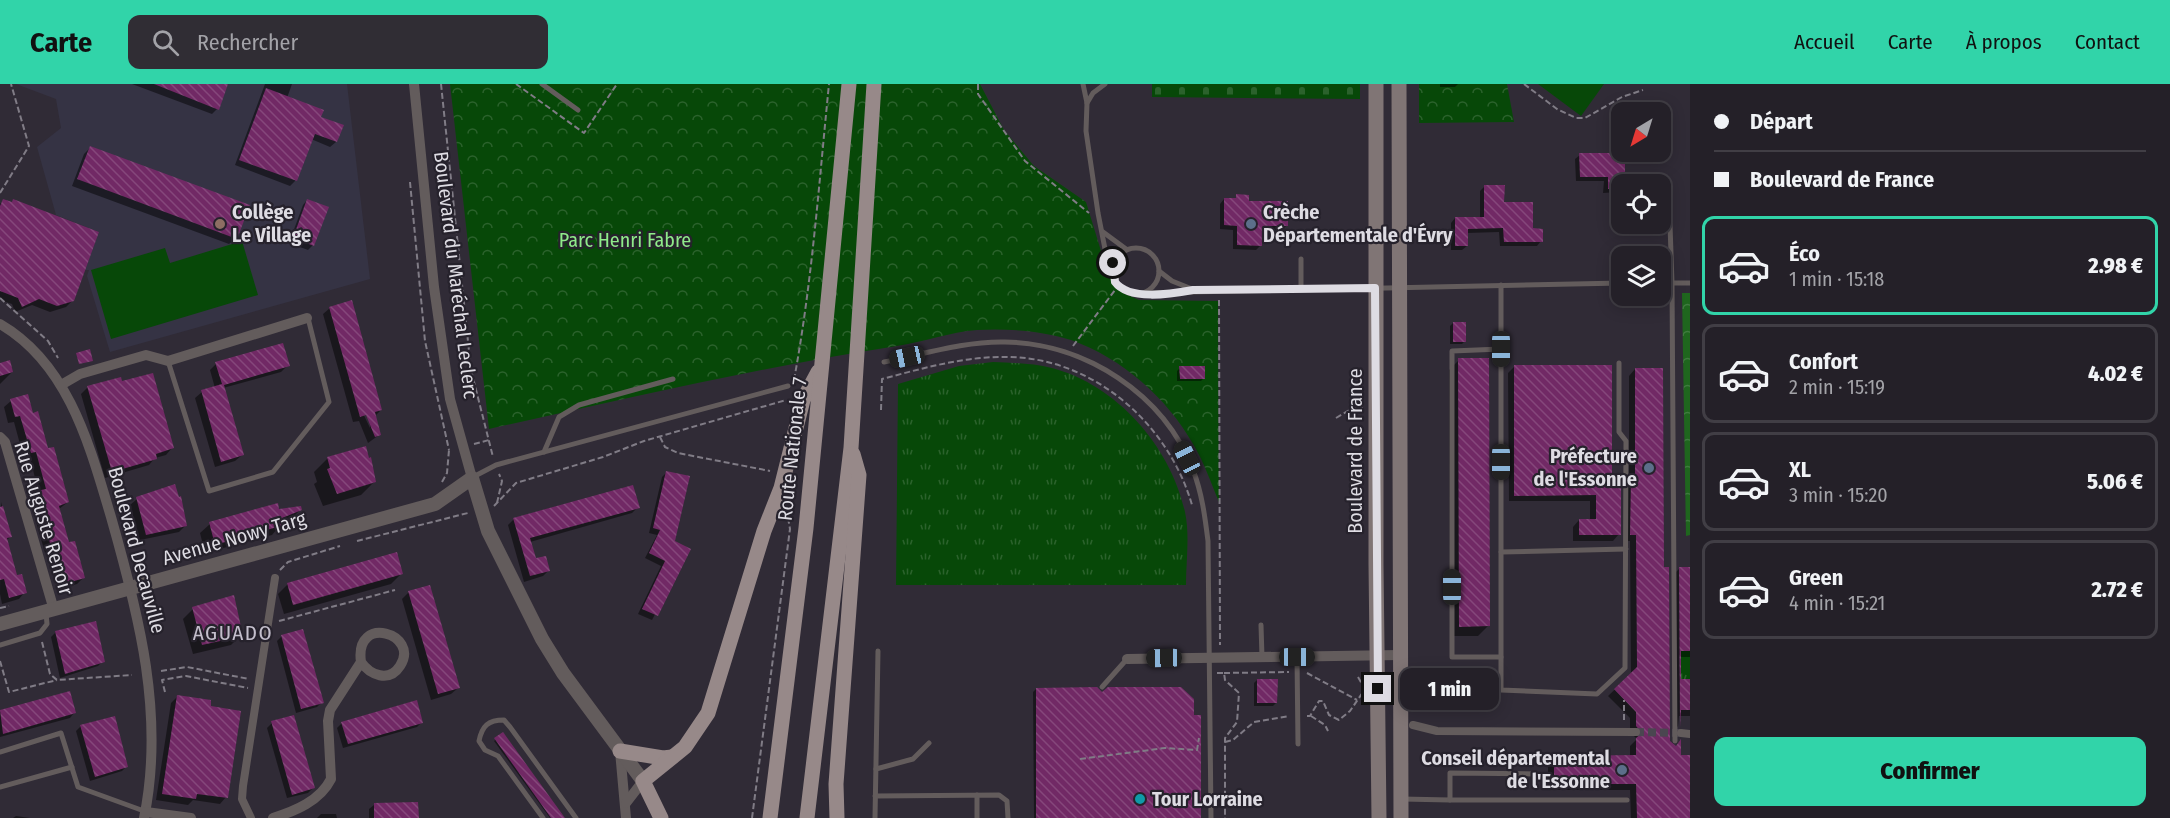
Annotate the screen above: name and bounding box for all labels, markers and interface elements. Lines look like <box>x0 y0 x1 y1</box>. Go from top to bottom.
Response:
search box <box>128 15 548 69</box>
text: Carte <box>30 26 92 59</box>
icon: search <box>149 26 182 59</box>
text: Rechercher <box>197 29 298 56</box>
text: Accueil <box>1794 29 1855 55</box>
text: Carte <box>1888 29 1933 55</box>
text: À propos <box>1966 29 2042 55</box>
text: Contact <box>2075 29 2140 55</box>
north arrow <box>1611 102 1671 162</box>
map controls <box>1611 102 1671 306</box>
text: Départ <box>1750 108 1813 135</box>
street label: Boulevard du Maréchal Leclerc <box>429 150 483 400</box>
text: Boulevard de France <box>1750 166 1934 193</box>
button: locate <box>1611 174 1671 234</box>
place label: Collège Le Village <box>232 200 311 247</box>
place label: Crèche Départementale d'Évry <box>1263 200 1453 247</box>
marker: Collège Le Village <box>213 217 227 231</box>
marker: Crèche Départementale d'Évry <box>1244 217 1258 231</box>
park label: Parc Henri Fabre <box>559 228 691 252</box>
icon: car <box>1717 239 1771 293</box>
text: Éco <box>1789 240 1820 267</box>
button: layers <box>1611 246 1671 306</box>
route start <box>1099 249 1126 276</box>
text: 2.98 € <box>2088 252 2143 279</box>
text: 1 min · 15:18 <box>1789 267 1884 291</box>
car <box>1492 331 1510 367</box>
car <box>888 344 926 370</box>
icon: car <box>1717 347 1771 401</box>
text: Confort <box>1789 348 1858 375</box>
text: 4.02 € <box>2088 360 2143 387</box>
street label: Boulevard de France <box>1343 368 1367 534</box>
text: 2 min · 15:19 <box>1789 375 1885 399</box>
street label: Route Nationale 7 <box>773 376 811 522</box>
street label: Rue Auguste Renoir <box>9 438 79 598</box>
car <box>1171 438 1203 478</box>
car <box>1492 444 1510 480</box>
place label: Préfecture de l'Essonne <box>1534 444 1637 491</box>
icon: car <box>1717 455 1771 509</box>
text: XL <box>1789 456 1811 483</box>
marker: Préfecture de l'Essonne <box>1642 461 1656 475</box>
street label: Boulevard Decauville <box>103 464 171 636</box>
text: 5.06 € <box>2087 468 2143 495</box>
text: 3 min · 15:20 <box>1789 483 1888 507</box>
street label: Avenue Nowy Targ <box>159 506 309 570</box>
icon: car <box>1717 563 1771 617</box>
text: Green <box>1789 564 1843 591</box>
car <box>1443 569 1461 605</box>
text: 2.72 € <box>2091 576 2143 603</box>
text: 4 min · 15:21 <box>1789 591 1885 615</box>
district label: AGUADO <box>193 620 273 646</box>
car <box>1279 648 1315 666</box>
car <box>1146 649 1182 667</box>
callout: 1 min <box>1399 668 1498 710</box>
route end <box>1364 675 1391 702</box>
text: 1 min <box>1428 677 1471 701</box>
button: Confirmer <box>1714 737 2146 806</box>
place label: Conseil départemental de l'Essonne <box>1421 746 1611 793</box>
marker: Conseil départemental de l'Essonne <box>1615 763 1629 777</box>
place label: Tour Lorraine <box>1152 787 1263 811</box>
marker: Tour Lorraine <box>1133 792 1147 806</box>

